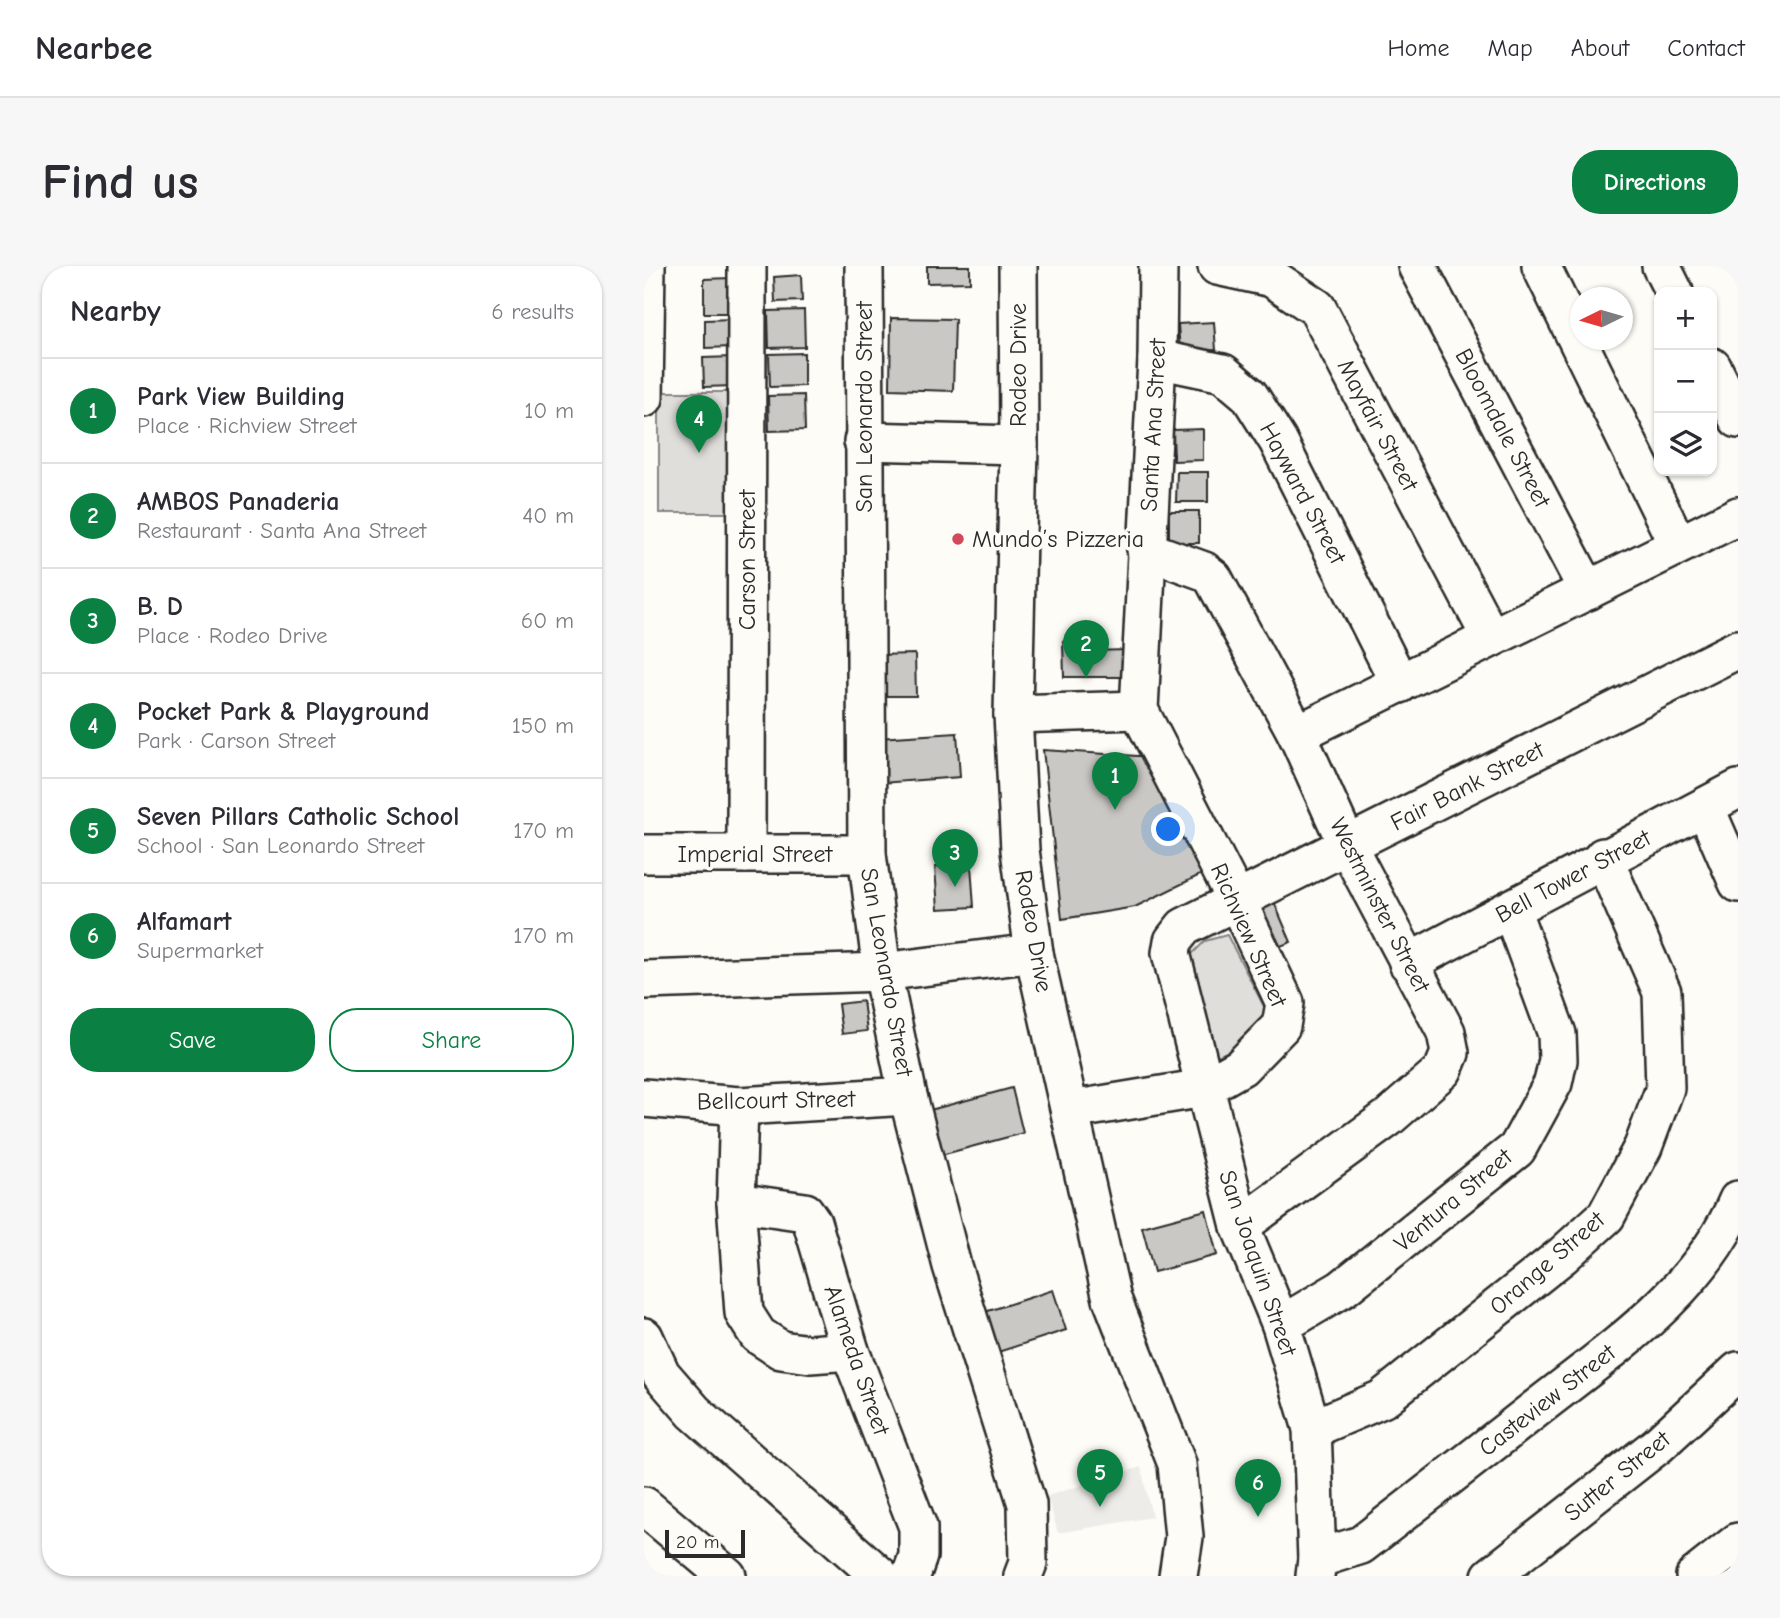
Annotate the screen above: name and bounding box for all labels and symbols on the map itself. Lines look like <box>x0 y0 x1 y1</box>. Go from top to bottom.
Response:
north arrow <box>1570 287 1633 350</box>
street label: San Leonardo Street <box>850 300 878 513</box>
street label: Rodeo Drive <box>1004 303 1032 427</box>
street label: Santa Ana Street <box>1134 337 1172 512</box>
street label: Bloomdale Street <box>1449 344 1557 513</box>
street label: Mayfair Street <box>1332 354 1425 497</box>
pin: 4 <box>676 395 722 453</box>
street label: Hayward Street <box>1254 417 1353 570</box>
street label: Carson Street <box>733 489 761 630</box>
place label: Mundo’s Pizzeria <box>972 525 1144 553</box>
marker: Mundo’s Pizzeria <box>950 531 966 547</box>
pin: 2 <box>1063 620 1109 678</box>
street label: Fair Bank Street <box>1386 735 1549 837</box>
pin: 1 <box>1092 752 1138 810</box>
your location <box>1151 812 1185 846</box>
street label: Westminster Street <box>1324 813 1437 998</box>
street label: Bell Tower Street <box>1491 823 1656 929</box>
pin: 3 <box>932 829 978 887</box>
street label: Imperial Street <box>678 840 834 868</box>
street label: Richview Street <box>1205 859 1294 1012</box>
street label: San Leonardo Street <box>855 866 919 1080</box>
street label: Rodeo Drive <box>1009 868 1059 994</box>
street label: Bellcourt Street <box>697 1085 857 1115</box>
street label: Ventura Street <box>1388 1142 1519 1257</box>
street label: San Joaquin Street <box>1213 1167 1303 1361</box>
street label: Orange Street <box>1484 1205 1611 1320</box>
street label: Alameda Street <box>818 1281 896 1440</box>
street label: Casteview Street <box>1473 1337 1622 1462</box>
street label: Sutter Street <box>1558 1424 1677 1527</box>
pin: 5 <box>1077 1449 1123 1507</box>
pin: 6 <box>1235 1459 1281 1517</box>
scale bar <box>665 1527 746 1559</box>

